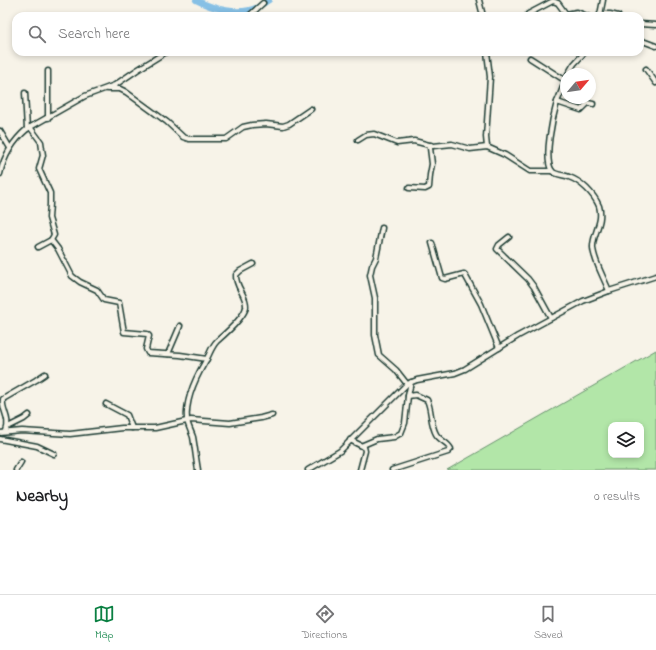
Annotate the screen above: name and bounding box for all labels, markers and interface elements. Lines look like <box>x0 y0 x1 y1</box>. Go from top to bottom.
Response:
search box <box>12 12 644 56</box>
icon: search <box>26 23 48 45</box>
text: Search here <box>58 23 130 45</box>
north arrow <box>560 68 596 104</box>
map controls <box>608 422 644 458</box>
button: layers <box>608 422 644 458</box>
text: Nearby <box>16 484 68 509</box>
text: 0 results <box>594 487 640 506</box>
tab: Map <box>93 603 115 643</box>
tab: Directions <box>302 603 348 643</box>
tab: Saved <box>534 603 563 643</box>

